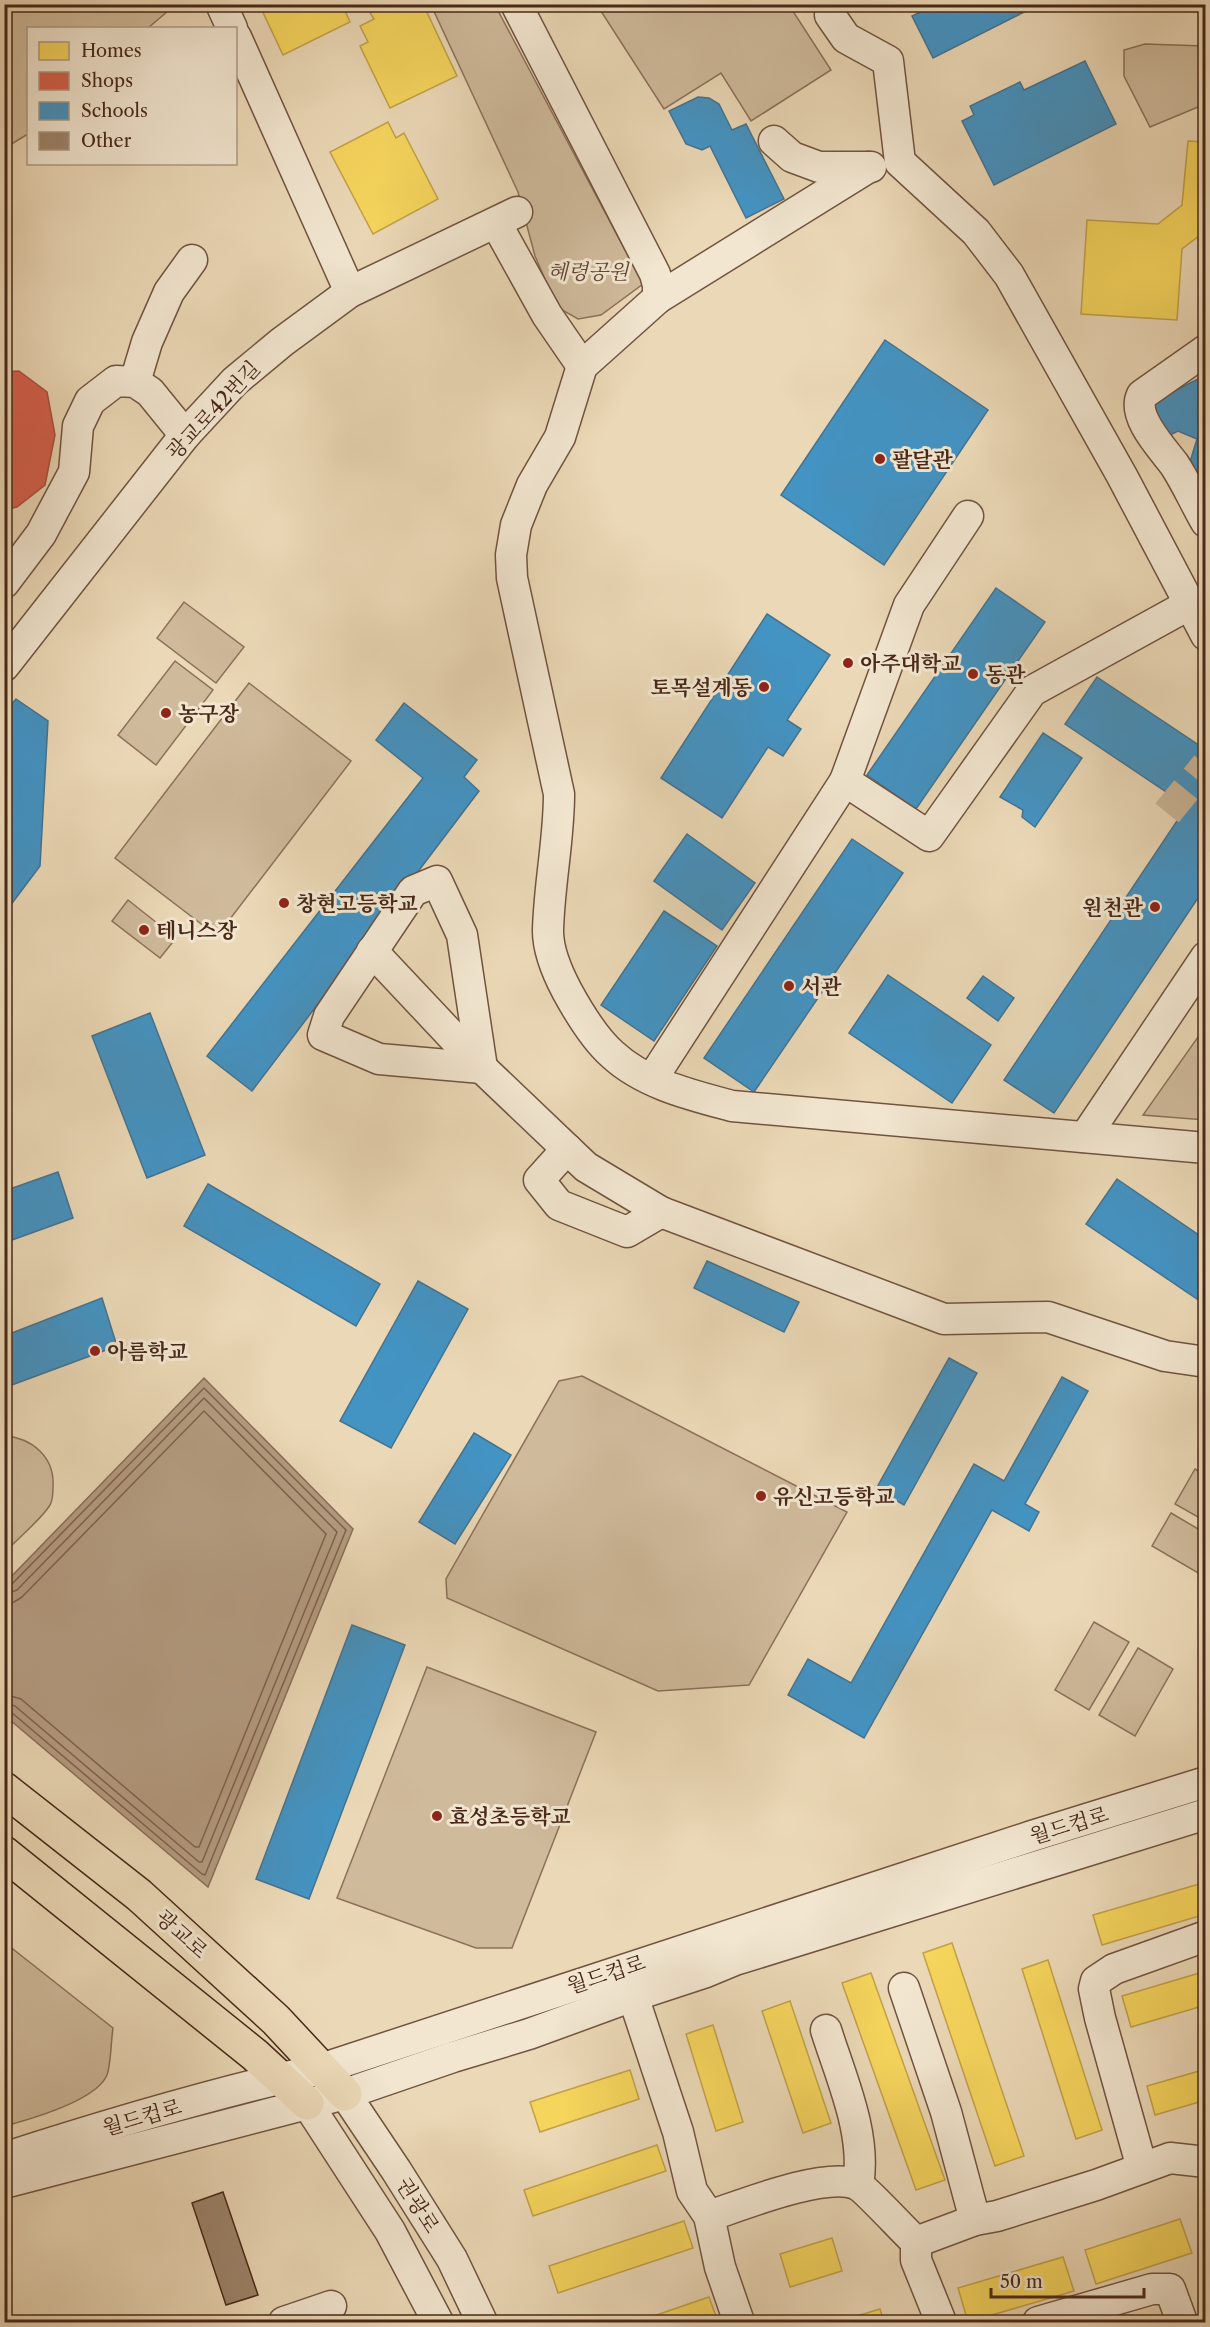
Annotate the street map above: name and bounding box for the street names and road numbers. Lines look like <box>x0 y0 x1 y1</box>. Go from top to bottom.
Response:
street label: 광교로42번길 <box>161 356 265 464</box>
street label: 월드컵로 <box>1027 1801 1111 1849</box>
street label: 광교로 <box>151 1904 213 1964</box>
street label: 월드컵로 <box>564 1950 648 1998</box>
street label: 월드컵로 <box>100 2094 184 2140</box>
street label: 권광로 <box>391 2173 445 2237</box>

